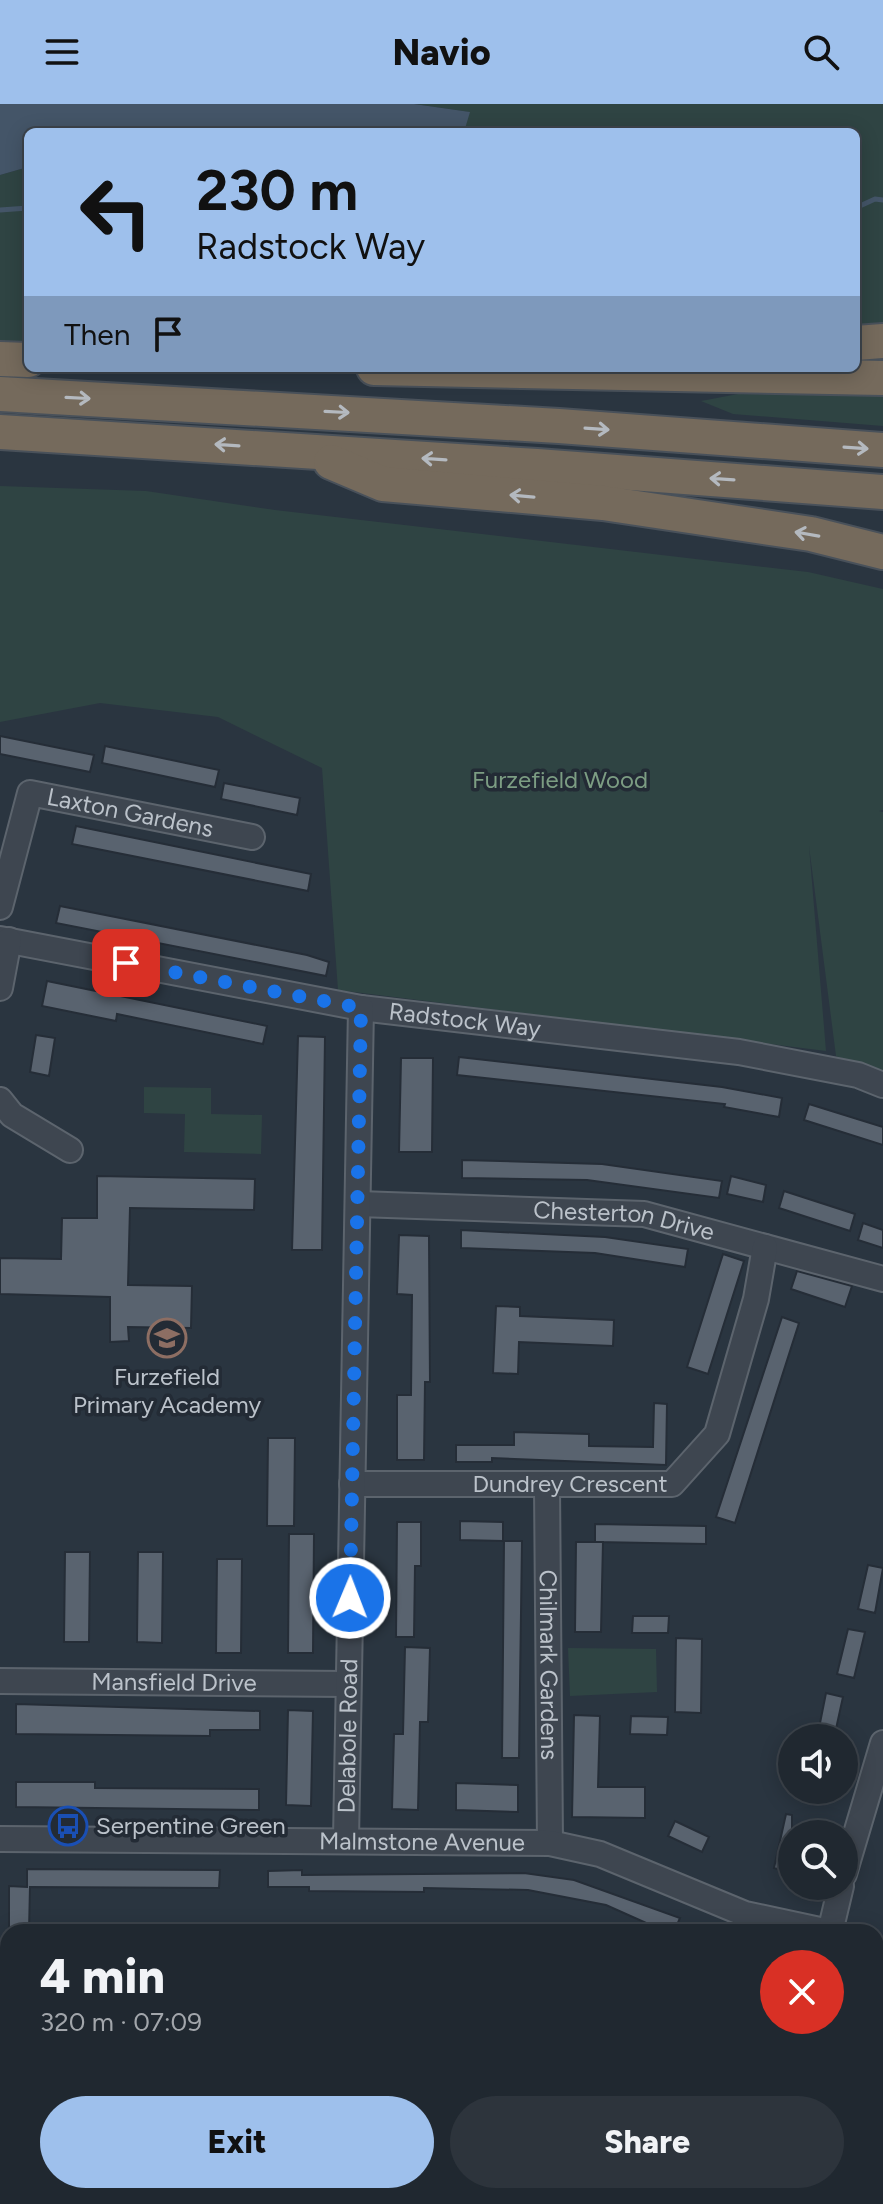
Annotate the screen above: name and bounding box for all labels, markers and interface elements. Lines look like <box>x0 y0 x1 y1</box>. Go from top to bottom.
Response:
icon: menu <box>40 30 84 74</box>
icon: search <box>799 30 843 74</box>
text: Navio <box>392 31 491 74</box>
text: 230 m <box>196 157 358 224</box>
icon: left <box>64 160 168 264</box>
text: Radstock Way <box>196 225 425 268</box>
icon: arrive <box>146 312 190 356</box>
text: Then <box>64 316 130 353</box>
one-way arrow <box>64 390 91 405</box>
one-way arrow <box>324 405 350 420</box>
one-way arrow <box>583 422 610 437</box>
one-way arrow <box>214 437 241 452</box>
one-way arrow <box>842 441 869 456</box>
one-way arrow <box>421 451 448 466</box>
one-way arrow <box>709 471 736 486</box>
one-way arrow <box>509 488 536 503</box>
one-way arrow <box>795 526 820 541</box>
park label: Furzefield Wood <box>472 765 648 794</box>
street label: Laxton Gardens <box>45 782 216 843</box>
pin <box>92 929 160 997</box>
icon: arrive <box>104 941 148 985</box>
street label: Radstock Way <box>387 996 543 1043</box>
street label: Chesterton Drive <box>533 1195 718 1247</box>
school or university icon: Furzefield Primary Academy <box>146 1317 188 1359</box>
place label: Furzefield Primary Academy <box>73 1362 261 1419</box>
street label: Dundrey Crescent <box>472 1469 668 1498</box>
position arrow <box>308 1556 392 1640</box>
street label: Chilmark Gardens <box>534 1570 564 1760</box>
street label: Delabole Road <box>331 1658 363 1814</box>
street label: Mansfield Drive <box>91 1667 257 1697</box>
map controls <box>778 1724 858 1900</box>
button: sound <box>778 1724 858 1804</box>
bus stop icon: Serpentine Green <box>47 1805 89 1847</box>
place label: Serpentine Green <box>96 1811 286 1840</box>
button: search <box>778 1820 858 1900</box>
street label: Malmstone Avenue <box>319 1826 525 1857</box>
text: 4 min <box>40 1947 165 2005</box>
button: close <box>760 1950 844 2034</box>
text: 320 m · 07:09 <box>40 2006 202 2038</box>
button: Exit <box>40 2096 434 2188</box>
button: Share <box>450 2096 844 2188</box>

